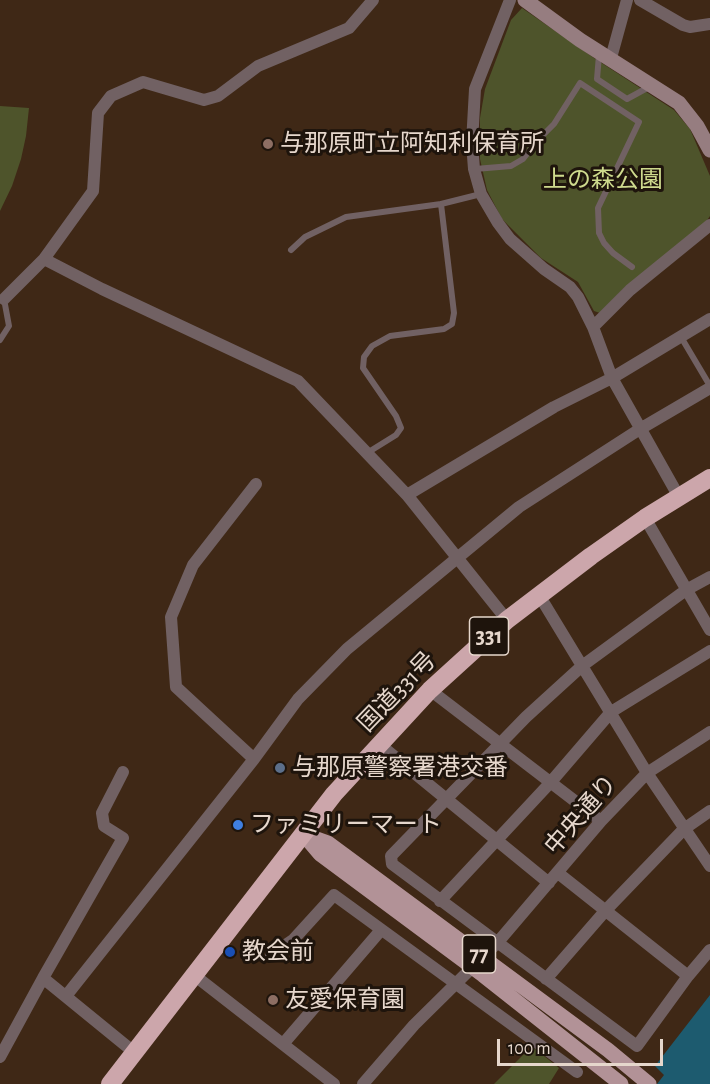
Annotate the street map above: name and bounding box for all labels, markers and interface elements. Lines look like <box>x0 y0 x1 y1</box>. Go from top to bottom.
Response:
place label: 与那原町立阿知利保育所 <box>280 130 544 158</box>
marker: 与那原町立阿知利保育所 <box>261 137 275 151</box>
park label: 上の森公園 <box>543 166 663 194</box>
road number: 331 <box>470 617 508 655</box>
street label: 国道331号 <box>352 646 442 738</box>
place label: 与那原警察署港交番 <box>292 754 508 782</box>
marker: 与那原警察署港交番 <box>273 761 287 775</box>
street label: 中央通り <box>539 769 623 861</box>
place label: ファミリーマート <box>250 811 442 839</box>
marker: ファミリーマート <box>231 818 245 832</box>
road number: 77 <box>462 935 496 973</box>
place label: 教会前 <box>242 938 314 966</box>
marker: 教会前 <box>223 945 237 959</box>
place label: 友愛保育園 <box>285 986 405 1014</box>
marker: 友愛保育園 <box>266 993 280 1007</box>
scale bar <box>500 1027 666 1065</box>
text: 100 m <box>508 1040 551 1058</box>

